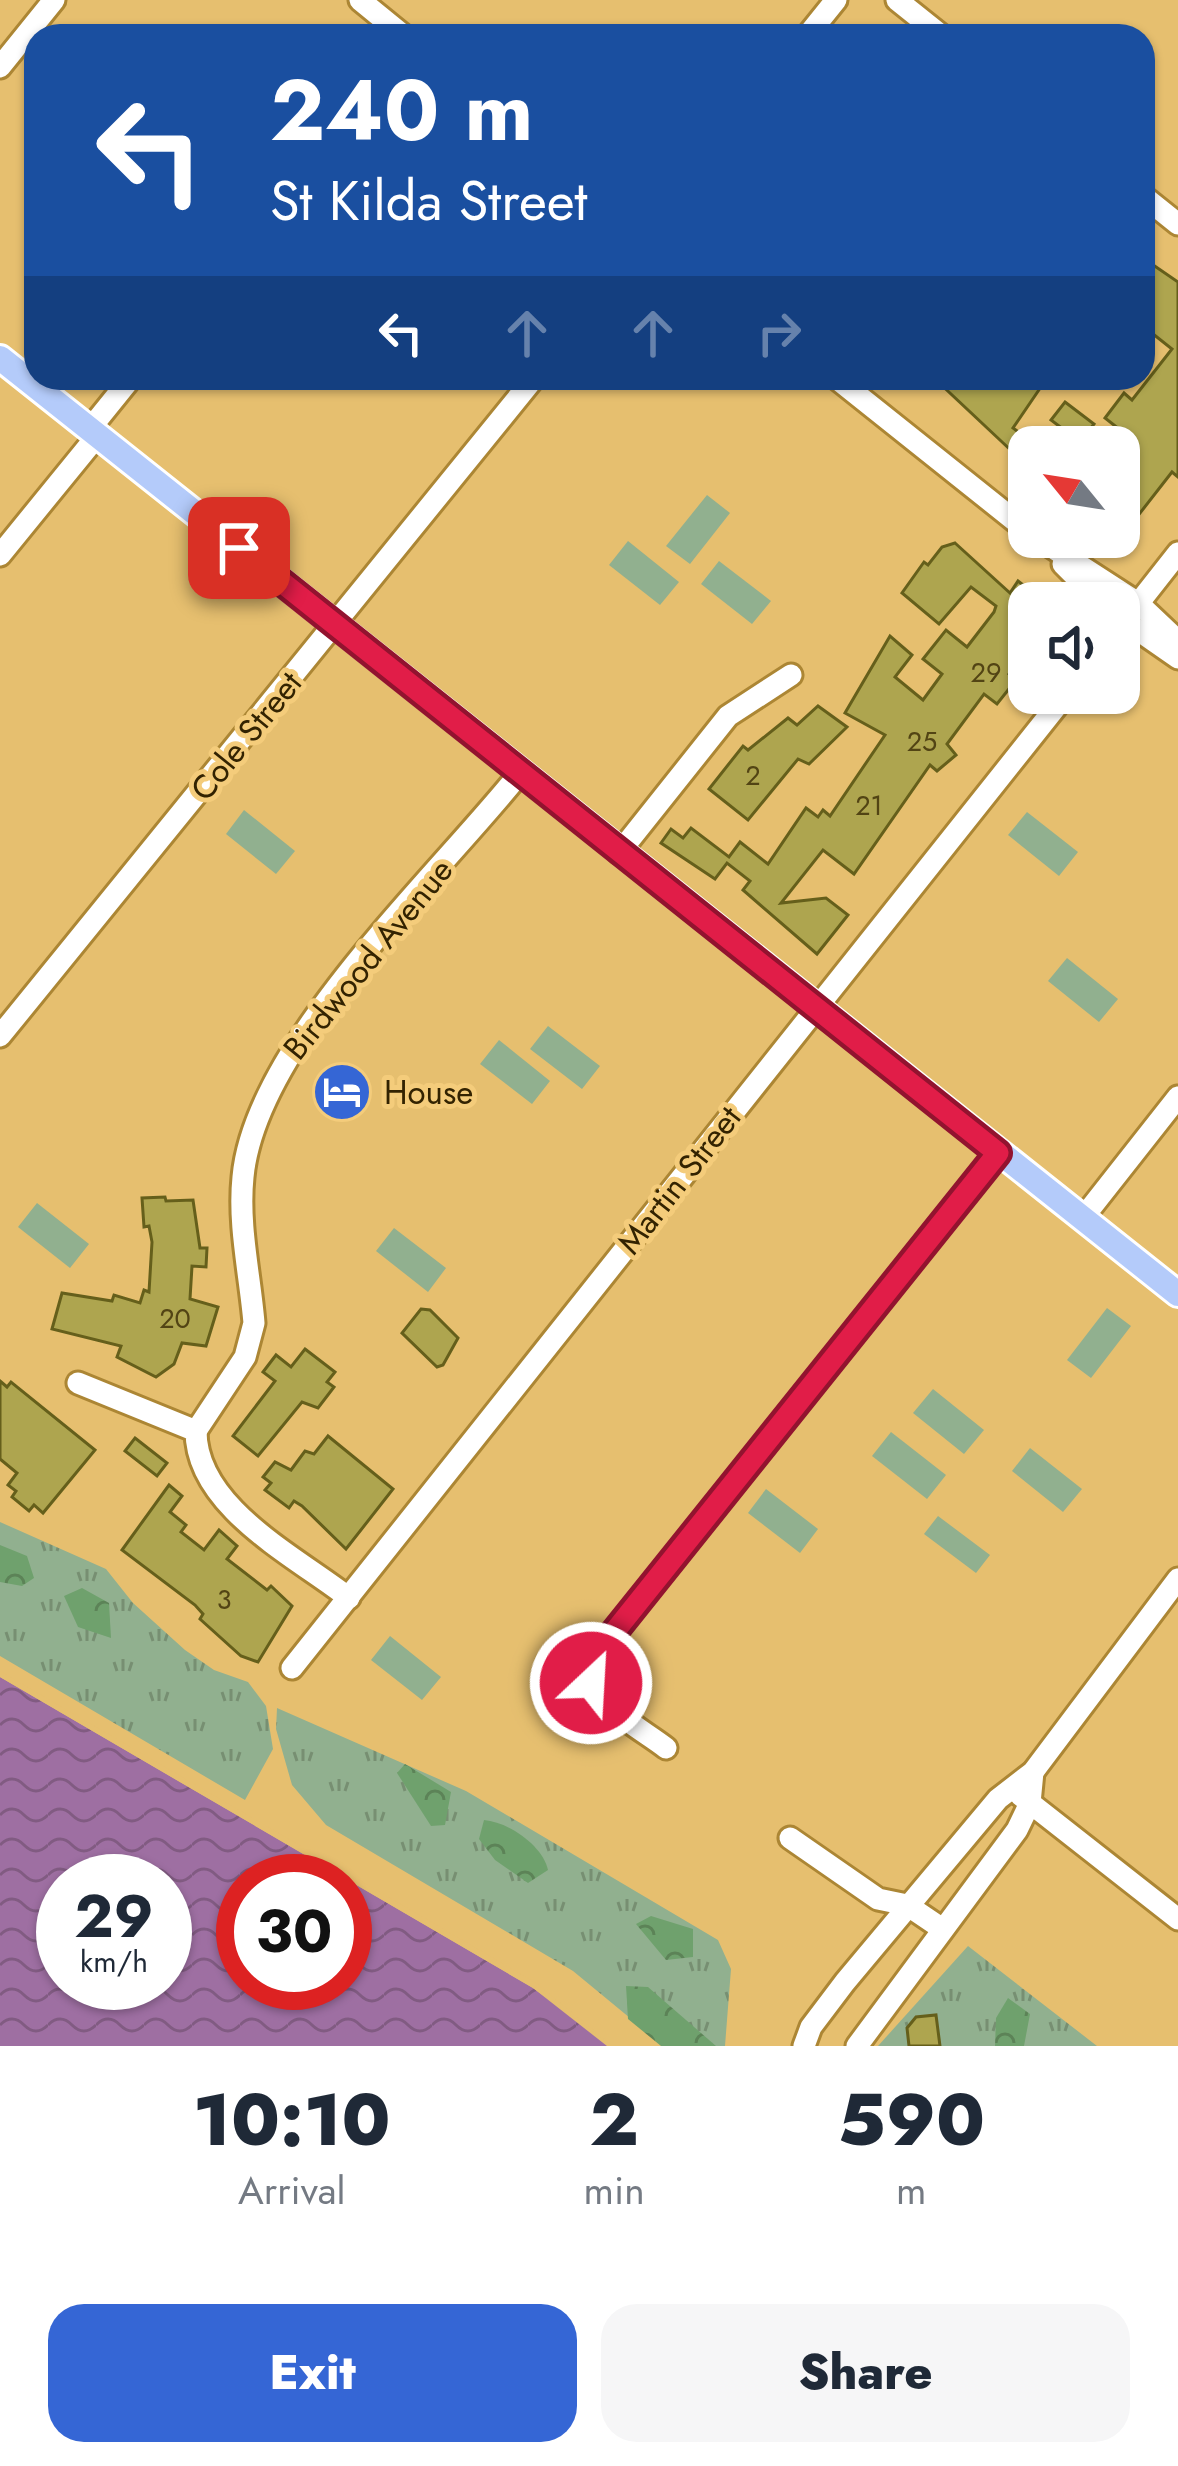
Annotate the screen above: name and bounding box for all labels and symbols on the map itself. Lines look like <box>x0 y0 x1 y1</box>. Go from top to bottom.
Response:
north arrow <box>1008 426 1140 558</box>
pin <box>188 497 290 599</box>
house number: 29 <box>971 653 1001 692</box>
street label: Cole Street <box>179 661 313 811</box>
house number: 25 <box>907 722 937 761</box>
house number: 2 <box>745 756 761 795</box>
house number: 21 <box>855 786 883 825</box>
street label: Birdwood Avenue <box>272 848 464 1070</box>
hotel icon: House <box>311 1061 373 1123</box>
place label: House <box>384 1069 473 1116</box>
street label: Martin Street <box>606 1096 752 1264</box>
house number: 20 <box>159 1299 191 1338</box>
house number: 3 <box>217 1580 231 1619</box>
position arrow <box>528 1620 654 1746</box>
speed limit sign: 30 <box>216 1854 372 2010</box>

